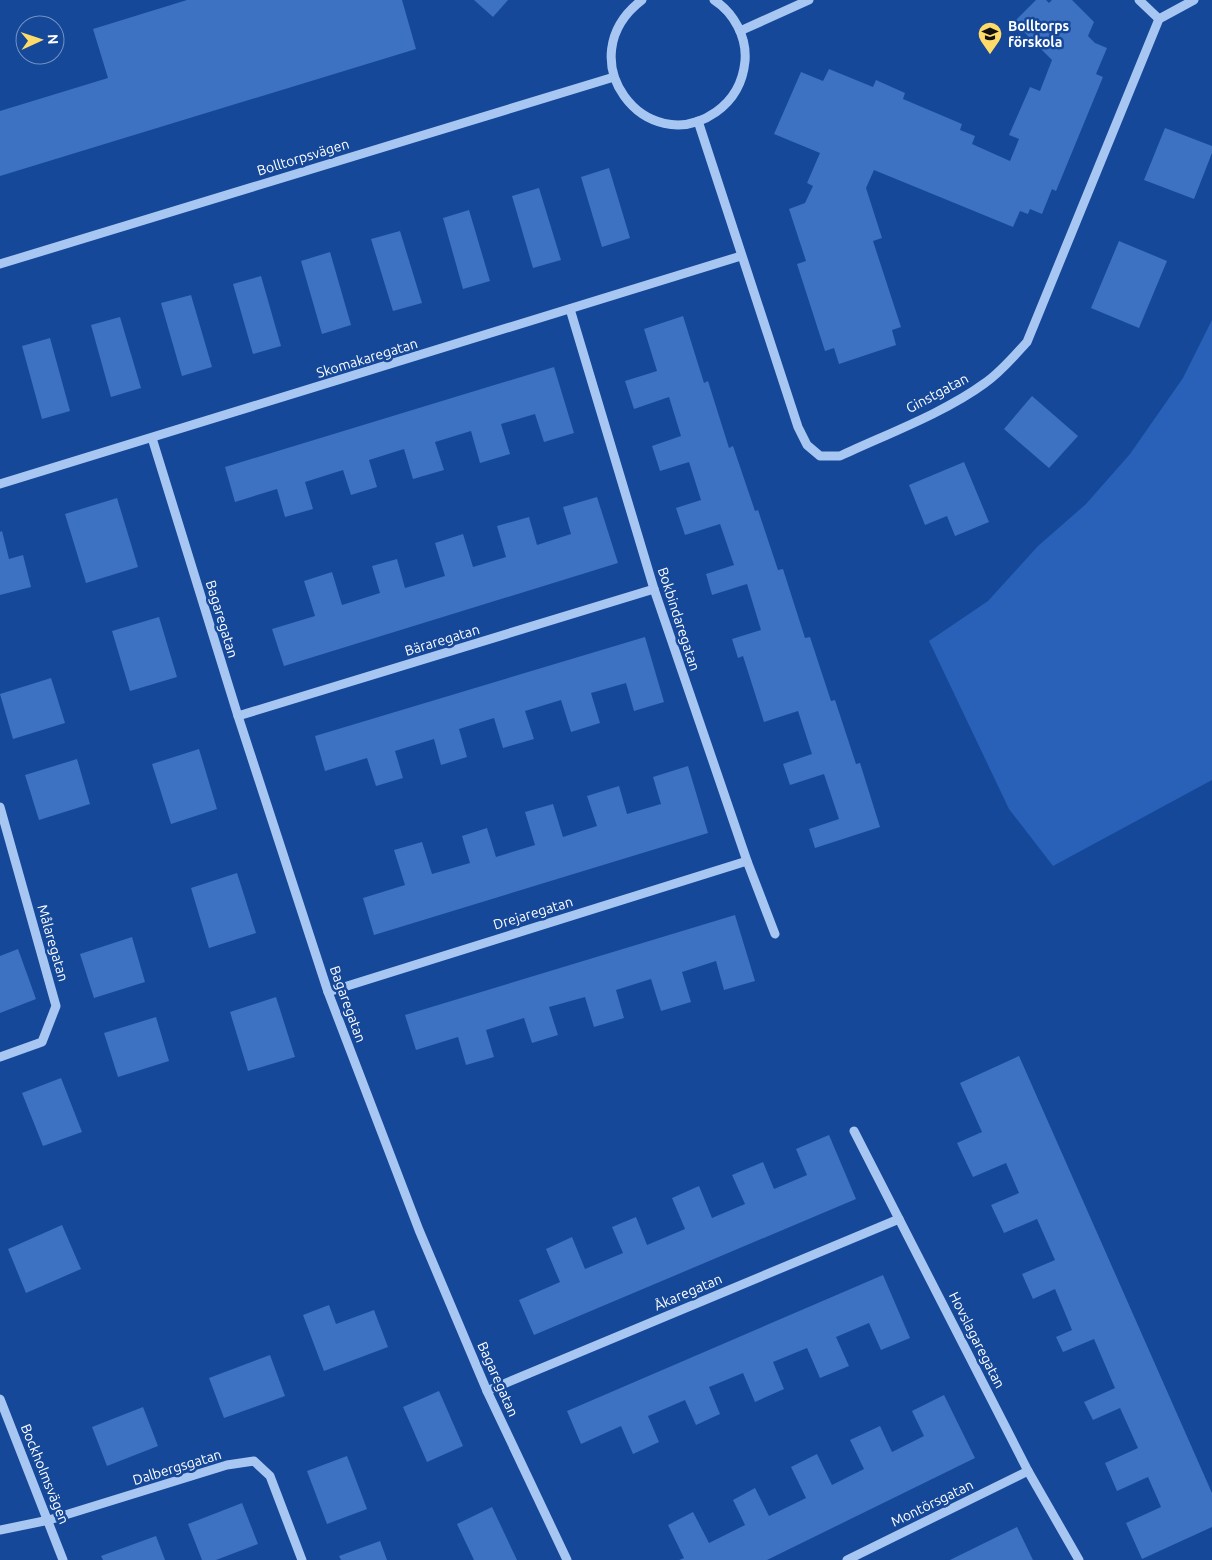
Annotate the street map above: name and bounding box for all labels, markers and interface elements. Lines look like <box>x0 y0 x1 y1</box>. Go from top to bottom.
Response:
north arrow <box>15 15 65 65</box>
place label: Bolltorps förskola <box>1008 18 1070 50</box>
school or university icon: Bolltorps förskola <box>977 21 1003 55</box>
text: N <box>45 34 61 45</box>
street label: Bolltorpsvägen <box>255 135 351 179</box>
street label: Skomakaregatan <box>315 335 419 381</box>
street label: Ginstgatan <box>903 370 971 416</box>
street label: Bokbindaregatan <box>655 565 703 673</box>
street label: Bagaregatan <box>203 578 241 660</box>
street label: Bäraregatan <box>403 621 481 659</box>
street label: Drejaregatan <box>491 893 575 933</box>
street label: Målaregatan <box>34 903 72 983</box>
street label: Bagaregatan <box>327 964 369 1044</box>
street label: Åkaregatan <box>652 1271 724 1313</box>
street label: Hovslagaregatan <box>946 1289 1008 1391</box>
street label: Bagaregatan <box>474 1339 522 1419</box>
street label: Bockholmsvägen <box>18 1422 72 1526</box>
street label: Dalbergsgatan <box>131 1446 223 1488</box>
street label: Montörsgatan <box>888 1476 976 1530</box>

